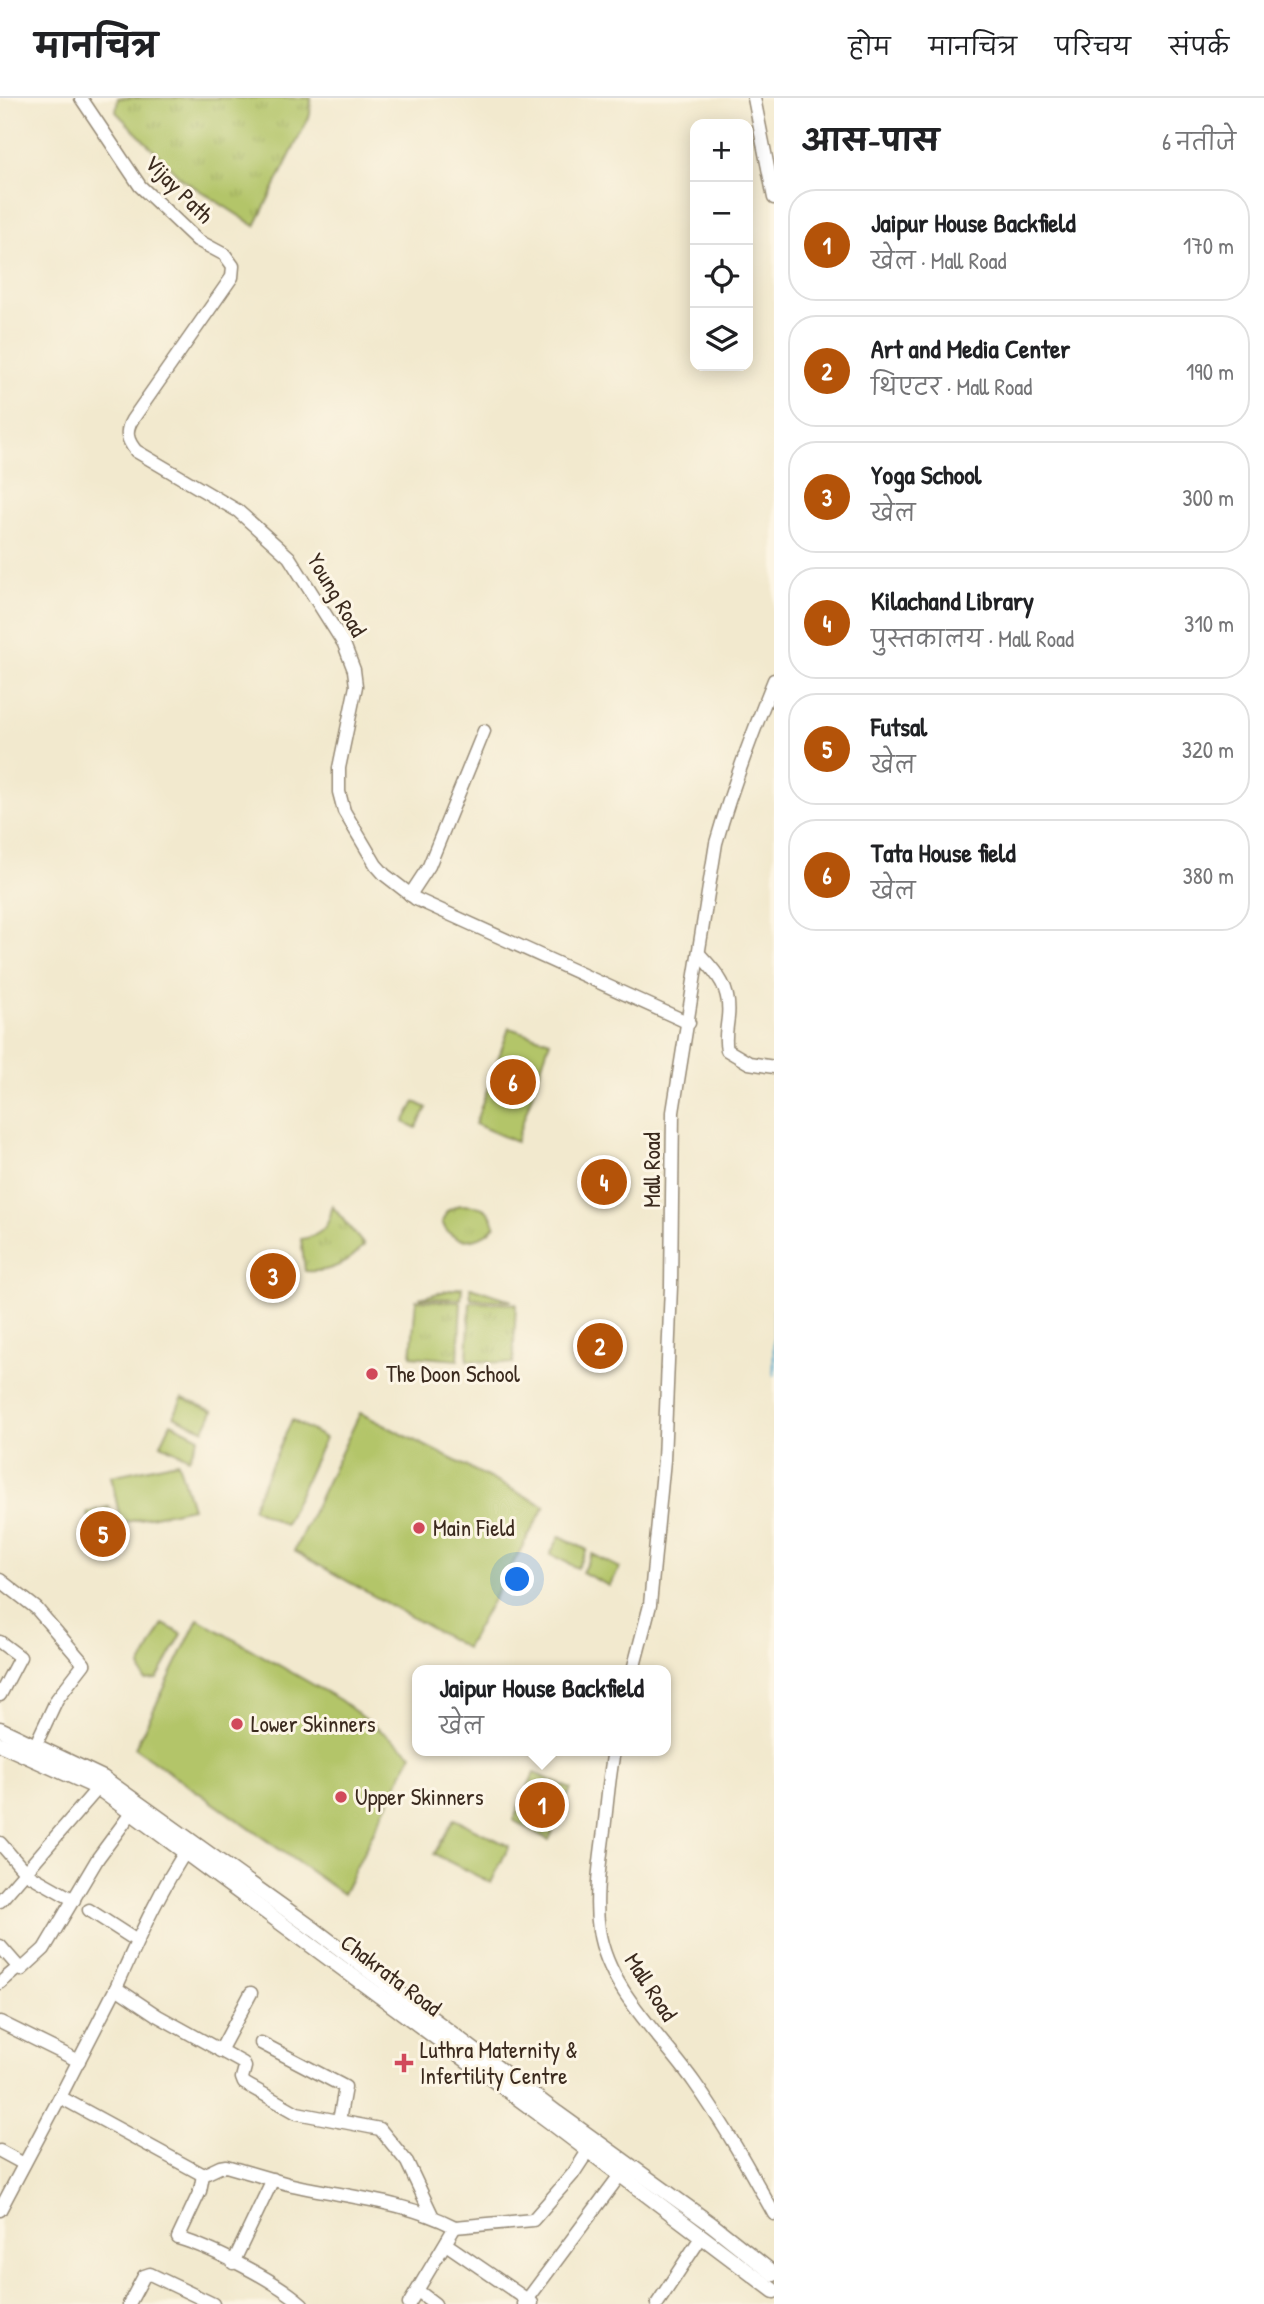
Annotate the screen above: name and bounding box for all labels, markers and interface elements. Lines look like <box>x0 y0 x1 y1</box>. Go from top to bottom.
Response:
text: मानचित्र <box>35 23 158 67</box>
text: होम <box>848 30 891 62</box>
text: मानचित्र <box>929 30 1017 62</box>
text: परिचय <box>1055 30 1131 62</box>
text: संपर्क <box>1169 30 1229 62</box>
map controls <box>690 119 753 371</box>
button: + <box>690 119 753 182</box>
text: आस-पास <box>802 120 939 160</box>
text: 6 नतीजे <box>1162 126 1236 157</box>
street label: Vijay Path <box>138 148 221 230</box>
button: − <box>690 182 753 245</box>
text: Jaipur House Backfield <box>871 205 1076 240</box>
text: 1 <box>823 230 831 261</box>
text: 170 m <box>1183 230 1234 261</box>
button: locate <box>690 245 753 308</box>
text: खेल · Mall Road <box>871 245 1006 276</box>
button: layers <box>690 308 753 371</box>
text: Art and Media Center <box>871 331 1070 366</box>
text: 2 <box>822 356 832 387</box>
text: 190 m <box>1186 356 1234 387</box>
text: थिएटर · Mall Road <box>871 371 1032 402</box>
text: Yoga School <box>871 457 982 492</box>
text: 3 <box>822 482 832 513</box>
text: 300 m <box>1182 482 1234 513</box>
text: खेल <box>871 497 916 528</box>
street label: Young Road <box>300 547 374 642</box>
text: Kilachand Library <box>871 583 1034 618</box>
text: 4 <box>823 608 831 639</box>
text: 310 m <box>1184 608 1234 639</box>
text: पुस्तकालय · Mall Road <box>871 623 1074 654</box>
text: Futsal <box>871 709 927 744</box>
text: 5 <box>822 734 832 765</box>
text: 320 m <box>1182 734 1234 765</box>
text: खेल <box>871 749 916 780</box>
text: Tata House field <box>871 835 1016 870</box>
text: 6 <box>822 860 832 891</box>
text: 380 m <box>1183 860 1234 891</box>
text: खेल <box>871 875 916 906</box>
pin: 6 <box>490 1056 536 1108</box>
street label: Mall Road <box>636 1132 667 1208</box>
pin: 4 <box>581 1156 627 1208</box>
pin: 3 <box>250 1250 296 1302</box>
pin: 2 <box>577 1320 623 1372</box>
place label: The Doon School <box>386 1358 521 1389</box>
marker: The Doon School <box>364 1366 380 1382</box>
pin: 5 <box>80 1508 126 1560</box>
place label: Main Field <box>433 1512 515 1543</box>
marker: Main Field <box>411 1520 427 1536</box>
your location <box>500 1562 534 1596</box>
popup <box>412 1665 671 1756</box>
text: Jaipur House Backfield <box>439 1670 644 1705</box>
place label: Lower Skinners <box>251 1708 376 1739</box>
text: खेल <box>439 1710 484 1741</box>
marker: Lower Skinners <box>229 1716 245 1732</box>
pin: 1 <box>519 1779 565 1831</box>
place label: Upper Skinners <box>355 1781 484 1812</box>
marker: Upper Skinners <box>333 1789 349 1805</box>
street label: Chakrata Road <box>335 1927 448 2023</box>
street label: Mall Road <box>618 1947 685 2027</box>
place label: Luthra Maternity & Infertility Centre <box>420 2034 578 2091</box>
marker: Luthra Maternity & Infertility Centre <box>394 2053 414 2073</box>

